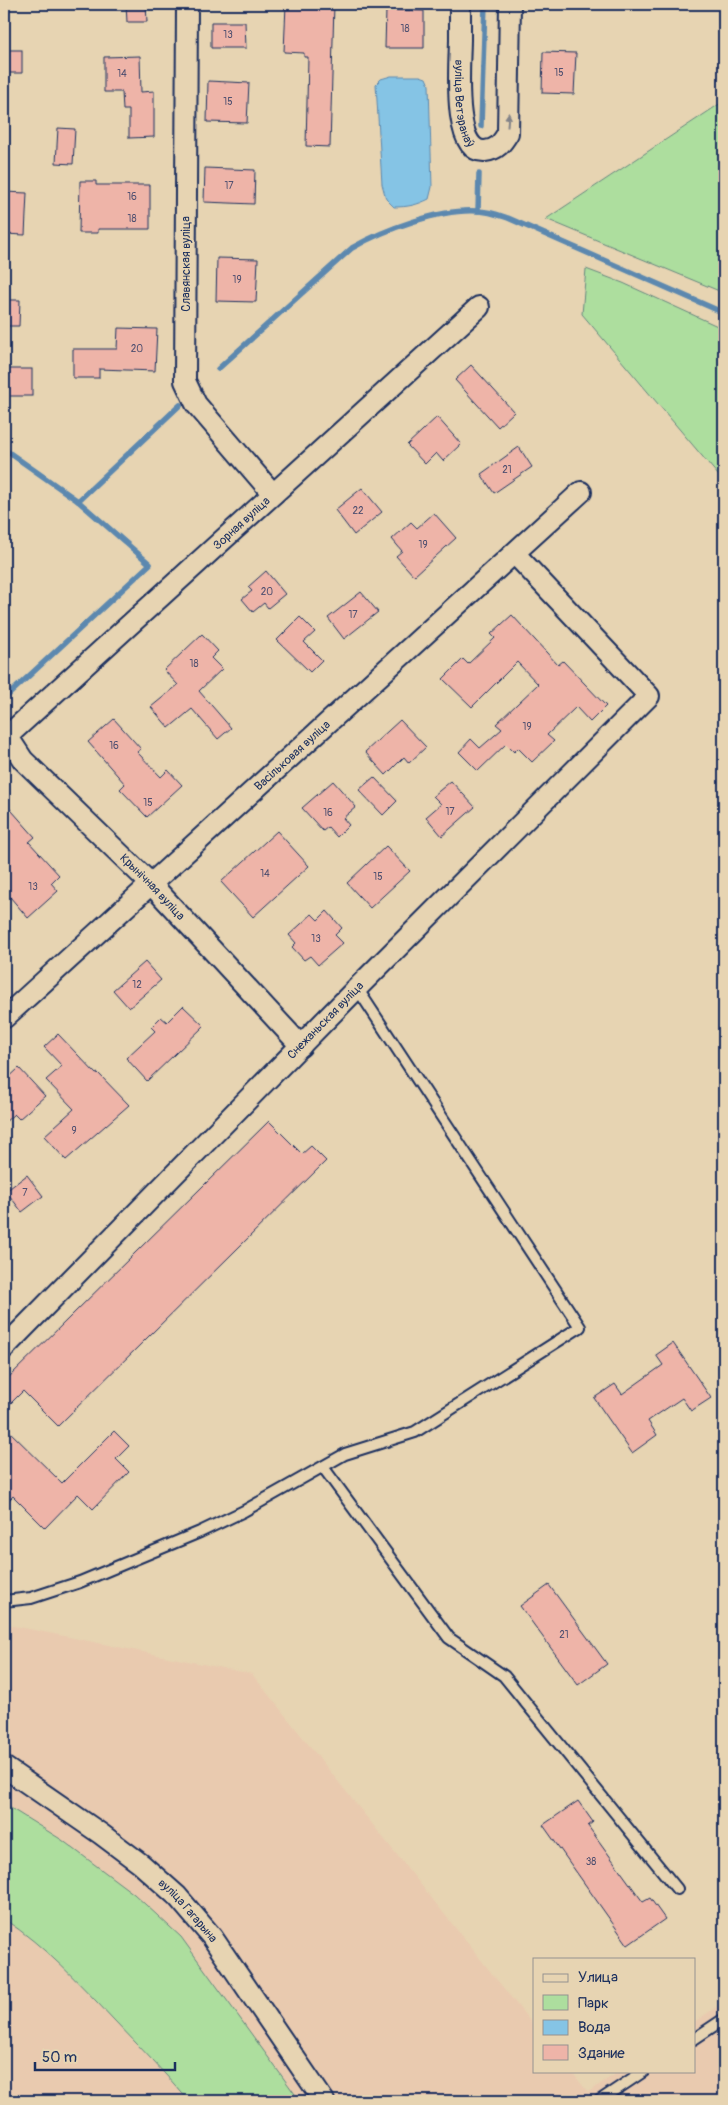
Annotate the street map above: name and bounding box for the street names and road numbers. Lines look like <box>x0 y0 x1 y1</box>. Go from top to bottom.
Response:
street label: вуліца Ветэранаў <box>451 59 478 150</box>
street label: Славянская вуліца <box>179 216 194 312</box>
street label: Зорная вуліца <box>210 493 273 553</box>
street label: Васільковая вуліца <box>251 717 334 794</box>
street label: Крынічная вуліца <box>117 851 188 924</box>
street label: Снежаньская вуліца <box>284 978 367 1062</box>
street label: вуліца Гагарына <box>155 1875 221 1945</box>

